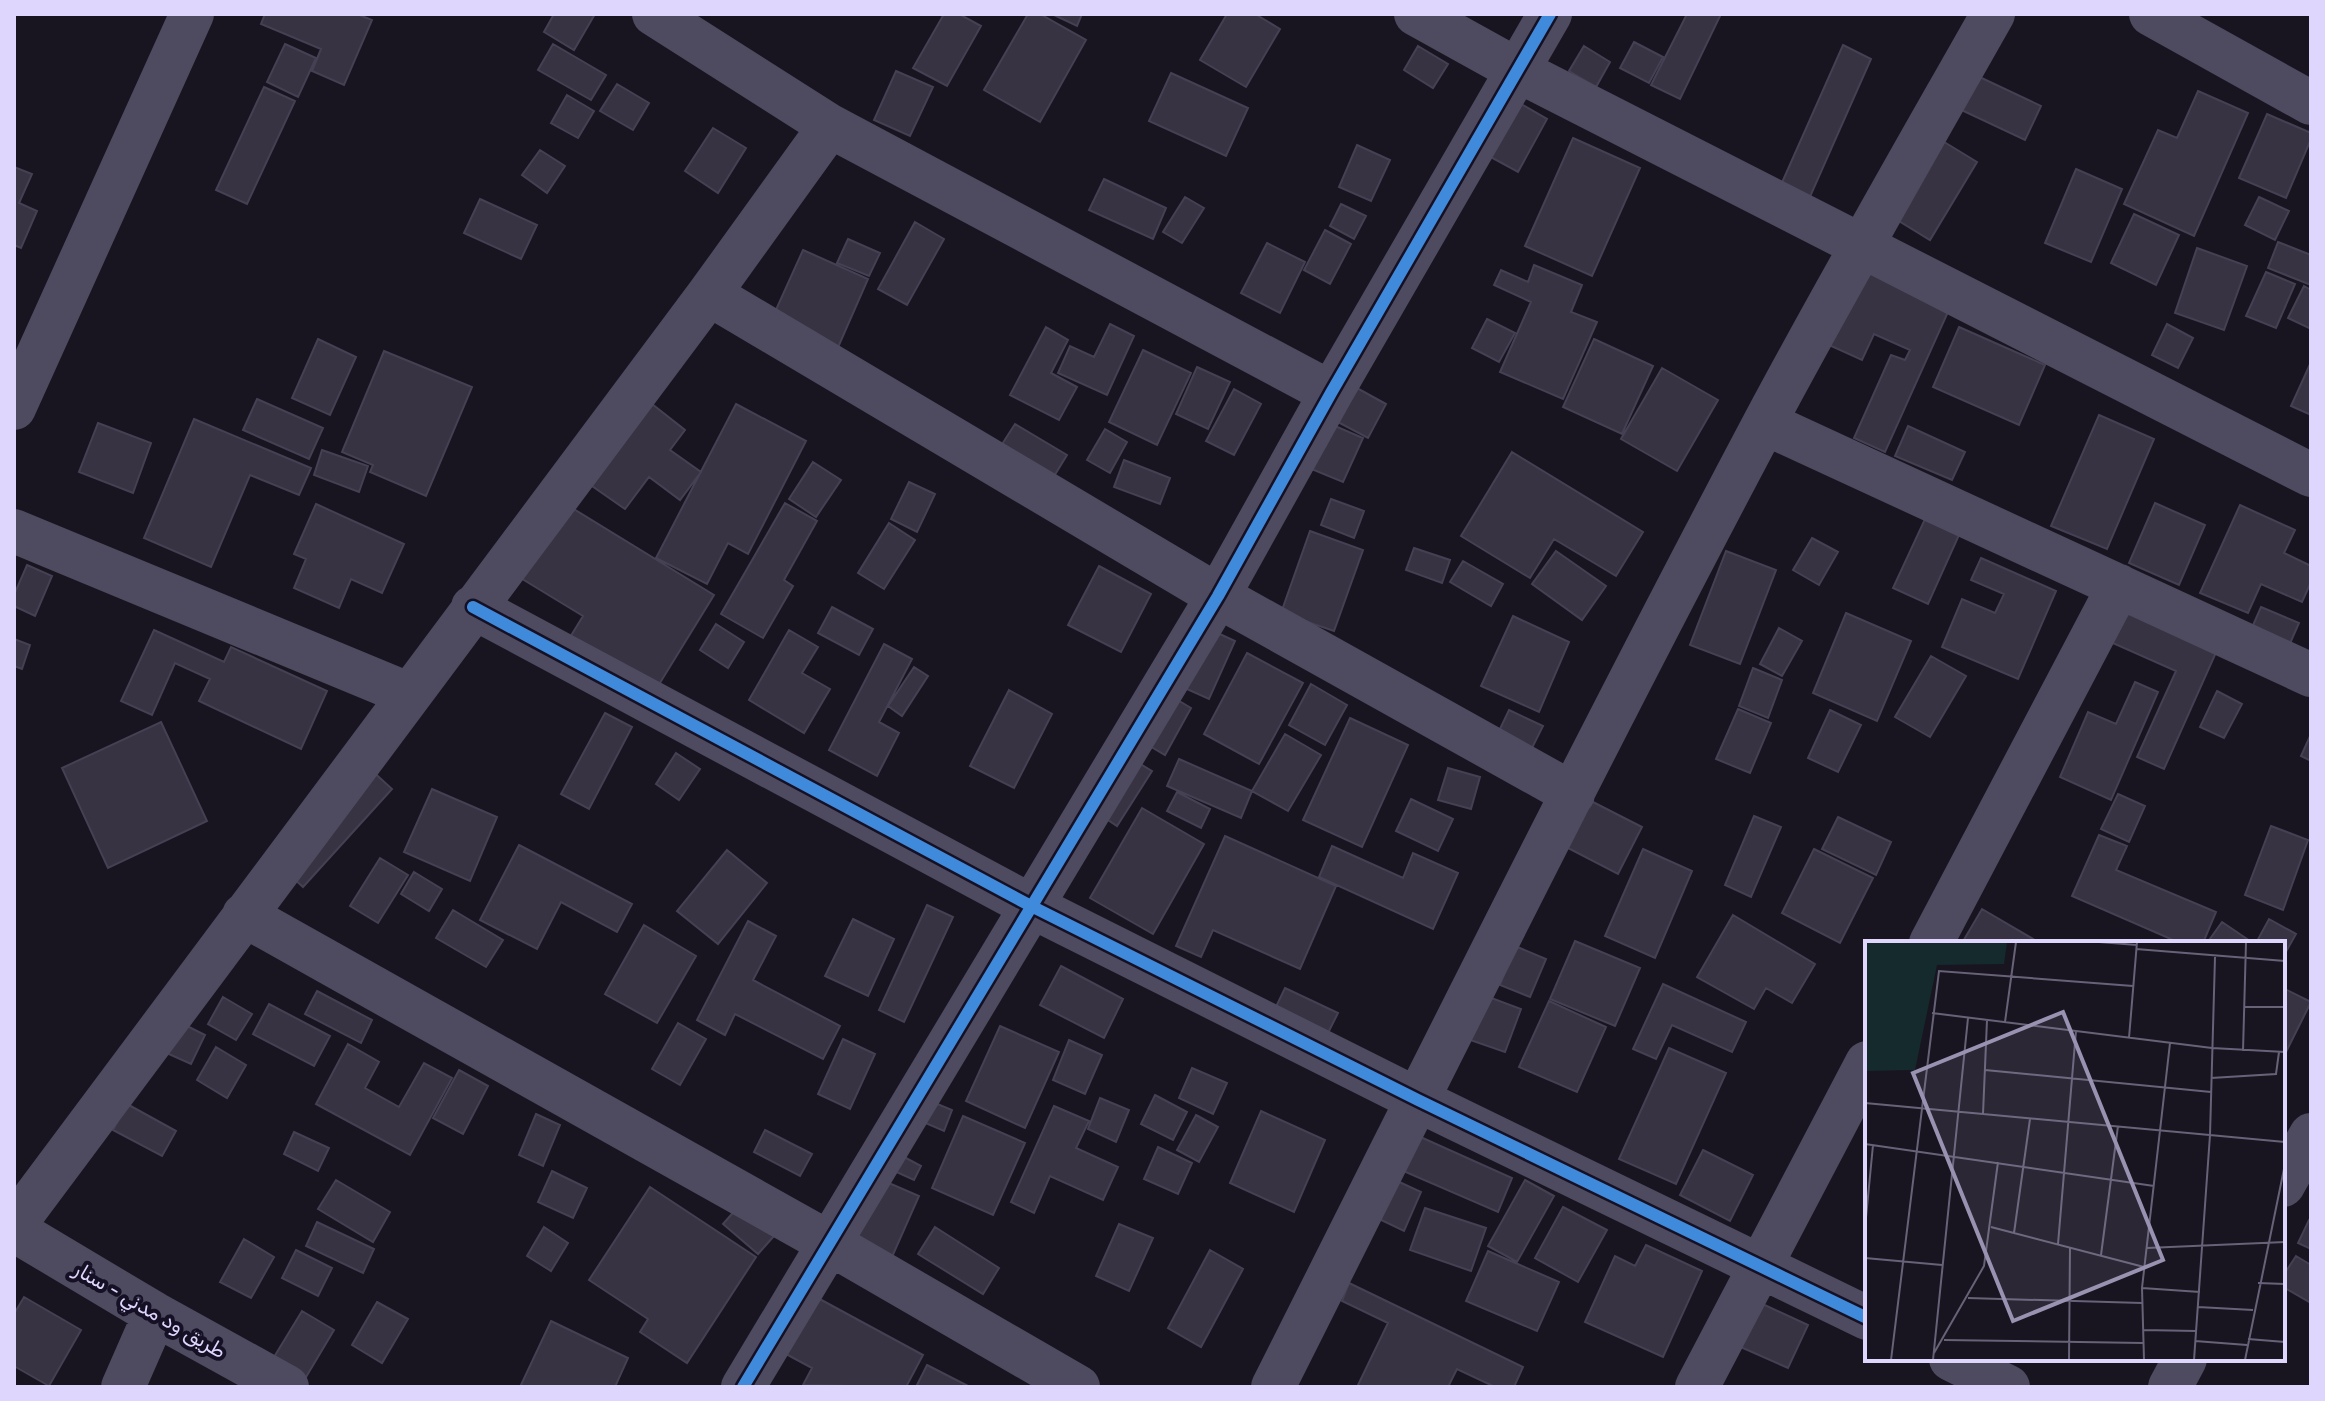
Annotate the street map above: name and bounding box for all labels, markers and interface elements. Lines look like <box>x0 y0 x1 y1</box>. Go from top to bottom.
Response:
inset map <box>1865 941 2285 1361</box>
street label: طريق ود مدني - سنار <box>67 1256 230 1366</box>

